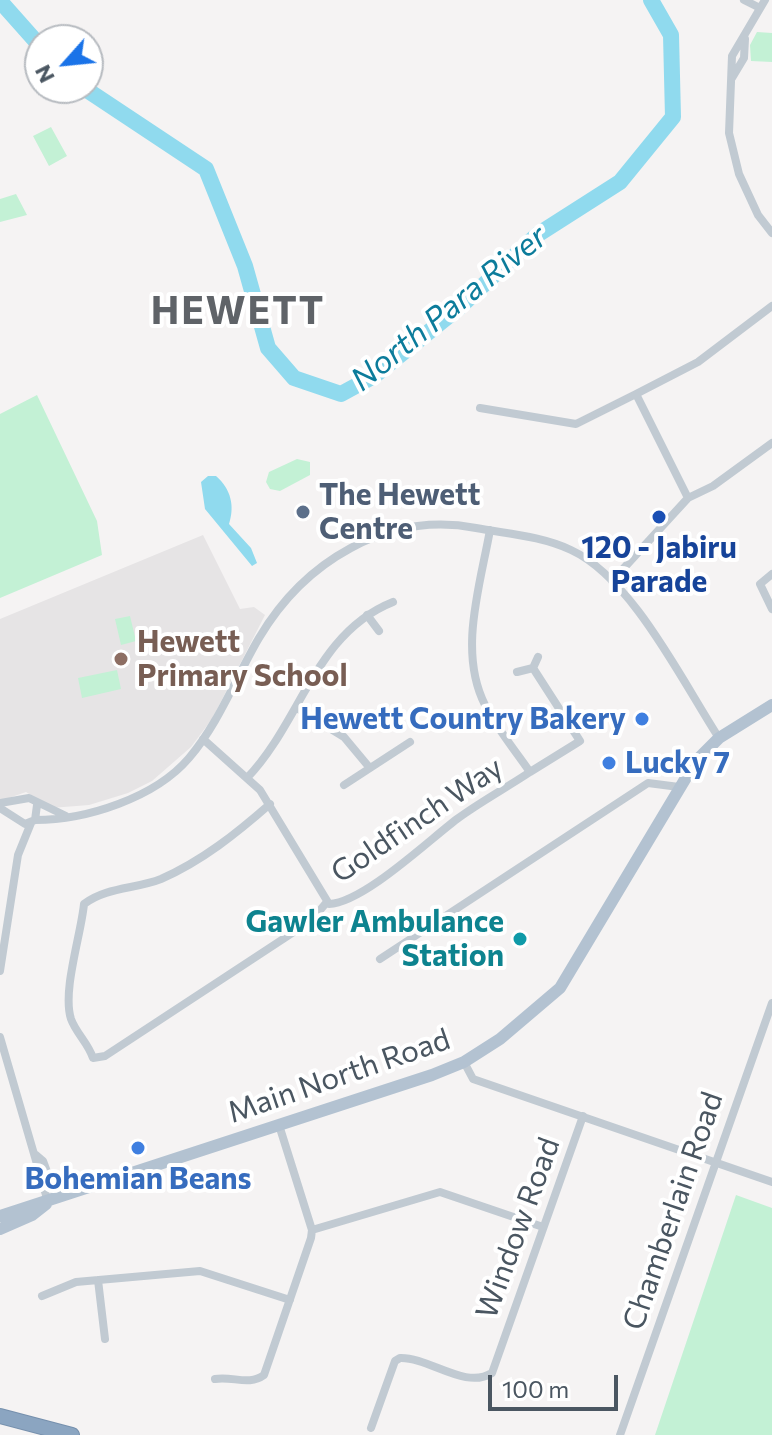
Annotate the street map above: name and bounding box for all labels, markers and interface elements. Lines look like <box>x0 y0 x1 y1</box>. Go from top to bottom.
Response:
north arrow <box>24 24 104 104</box>
text: N <box>28 61 60 88</box>
water label: North Para River <box>343 217 555 399</box>
district label: HEWETT <box>151 288 325 334</box>
place label: The Hewett Centre <box>319 477 480 548</box>
marker: The Hewett Centre <box>294 503 312 521</box>
marker: 120 - Jabiru Parade <box>650 508 668 526</box>
place label: 120 - Jabiru Parade <box>581 530 737 600</box>
place label: Hewett Primary School <box>137 624 348 694</box>
marker: Hewett Primary School <box>112 650 130 668</box>
place label: Hewett Country Bakery <box>300 701 626 737</box>
marker: Hewett Country Bakery <box>633 710 651 728</box>
place label: Lucky 7 <box>625 745 730 781</box>
street label: Goldfinch Way <box>324 749 510 891</box>
marker: Lucky 7 <box>600 754 618 772</box>
place label: Gawler Ambulance Station <box>245 904 504 974</box>
marker: Gawler Ambulance Station <box>511 930 529 948</box>
street label: Main North Road <box>223 1021 455 1131</box>
street label: Chamberlain Road <box>615 1087 731 1335</box>
street label: Window Road <box>469 1133 567 1323</box>
marker: Bohemian Beans <box>129 1139 147 1157</box>
place label: Bohemian Beans <box>24 1161 252 1197</box>
scale bar <box>492 1359 622 1409</box>
text: 100 m <box>502 1374 569 1403</box>

